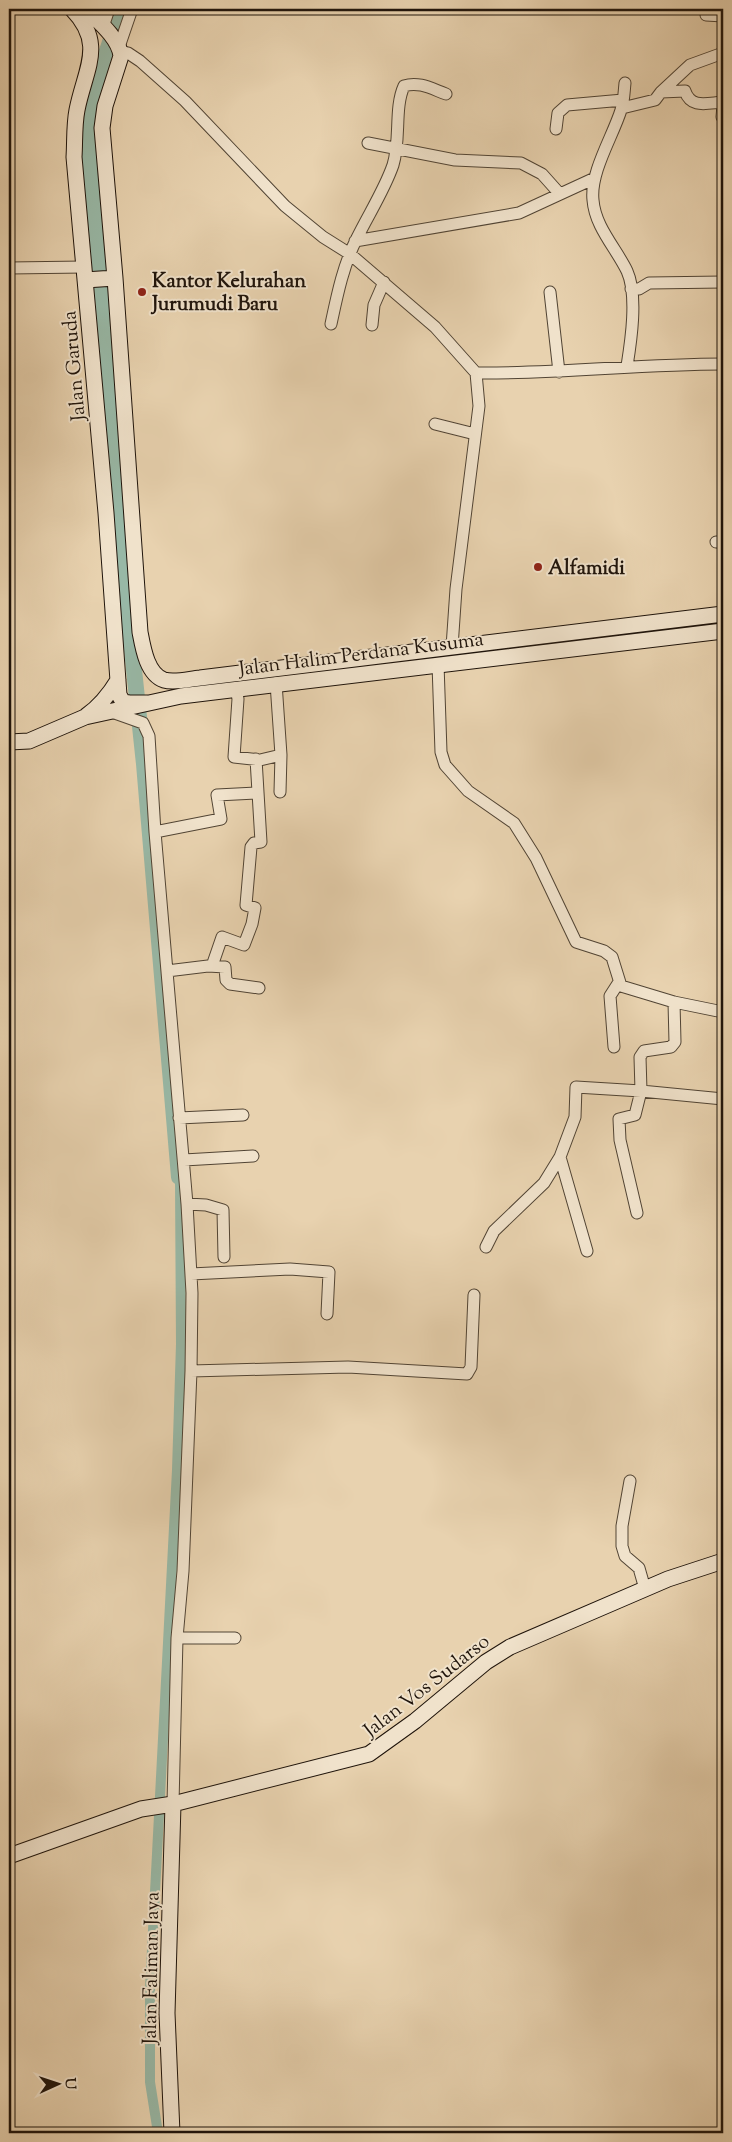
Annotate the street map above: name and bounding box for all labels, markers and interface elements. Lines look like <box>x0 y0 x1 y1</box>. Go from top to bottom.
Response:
place label: Kantor Kelurahan Jurumudi Baru <box>150 268 306 320</box>
marker: Kantor Kelurahan Jurumudi Baru <box>136 286 148 298</box>
street label: Jalan Garuda <box>56 309 95 423</box>
place label: Alfamidi <box>548 555 625 584</box>
marker: Alfamidi <box>532 561 544 573</box>
street label: Jalan Halim Perdana Kusuma <box>236 626 485 685</box>
street label: Jalan Vos Sudarso <box>357 1628 497 1746</box>
street label: Jalan Faliman Jaya <box>137 1891 168 2046</box>
north arrow <box>32 2060 82 2110</box>
text: U <box>59 2077 79 2090</box>

